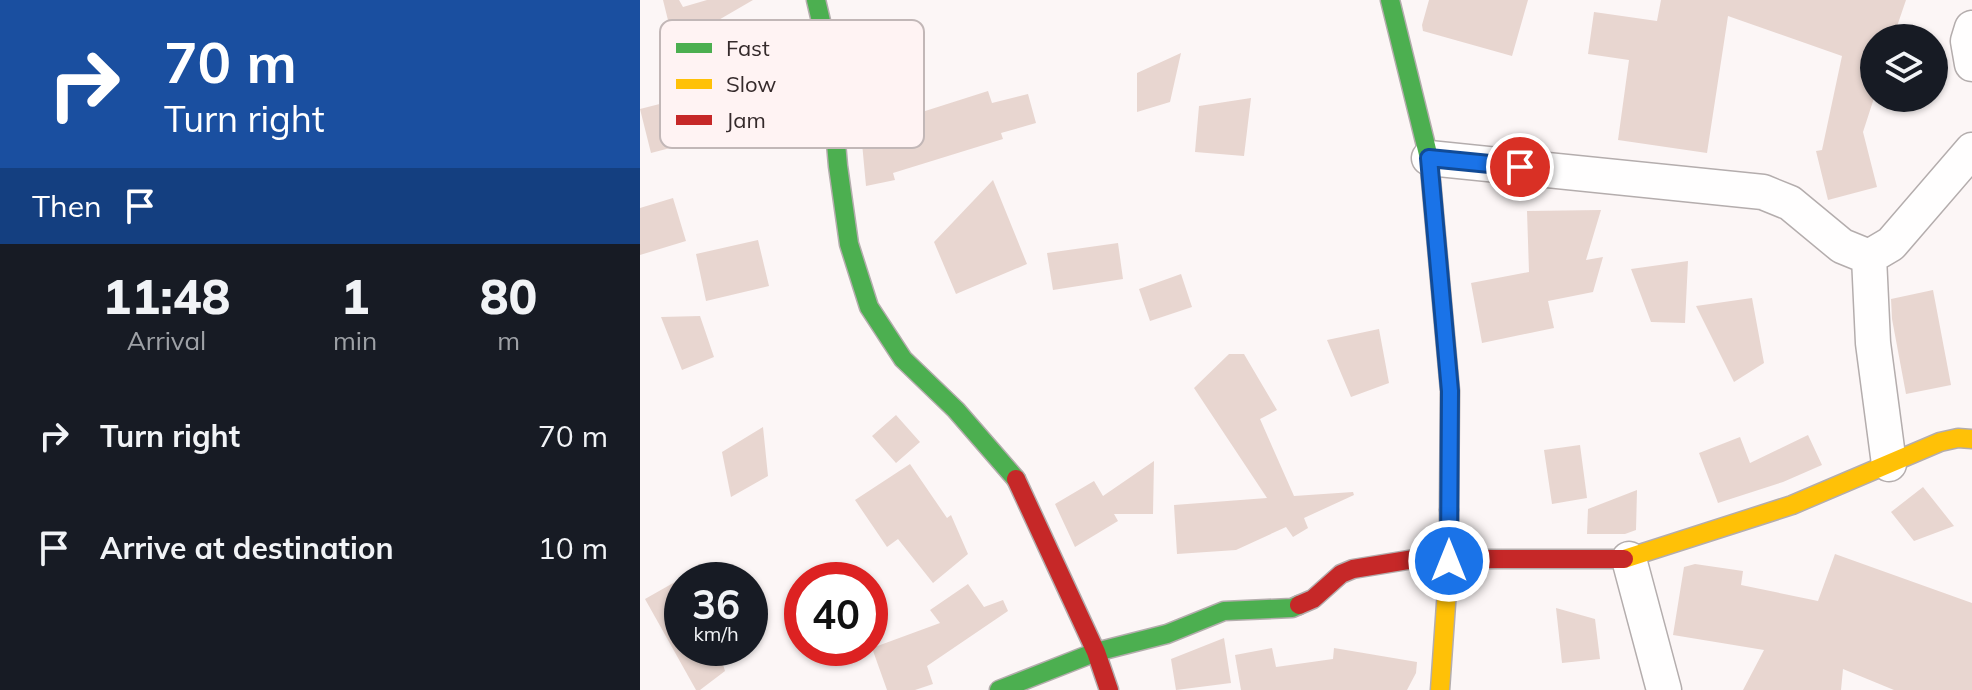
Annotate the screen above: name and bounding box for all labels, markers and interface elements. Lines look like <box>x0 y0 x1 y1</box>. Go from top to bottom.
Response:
legend <box>660 20 924 148</box>
map controls <box>1860 24 1948 112</box>
button: layers <box>1860 24 1948 112</box>
text: 70 m <box>164 27 297 97</box>
icon: right <box>32 32 136 136</box>
text: Fast <box>726 34 770 62</box>
text: Slow <box>726 70 776 98</box>
text: Turn right <box>164 96 325 141</box>
text: Jam <box>726 106 766 134</box>
pin <box>1486 133 1554 201</box>
icon: arrive <box>1498 145 1542 189</box>
icon: arrive <box>118 184 162 228</box>
text: Then <box>32 187 102 225</box>
text: 11:48 <box>103 266 230 326</box>
text: 1 <box>341 266 369 326</box>
text: 80 <box>480 266 537 326</box>
text: Arrival <box>127 324 206 357</box>
text: min <box>333 324 377 357</box>
text: m <box>497 324 520 357</box>
icon: right <box>32 414 76 458</box>
text: Turn right <box>100 417 240 455</box>
text: 70 m <box>538 417 608 455</box>
position arrow <box>1407 519 1491 603</box>
icon: arrive <box>32 526 76 570</box>
text: Arrive at destination <box>100 529 394 567</box>
text: 10 m <box>538 529 608 567</box>
speed limit sign: 40 <box>784 562 888 666</box>
text: 36 <box>692 579 740 629</box>
text: km/h <box>693 621 739 646</box>

